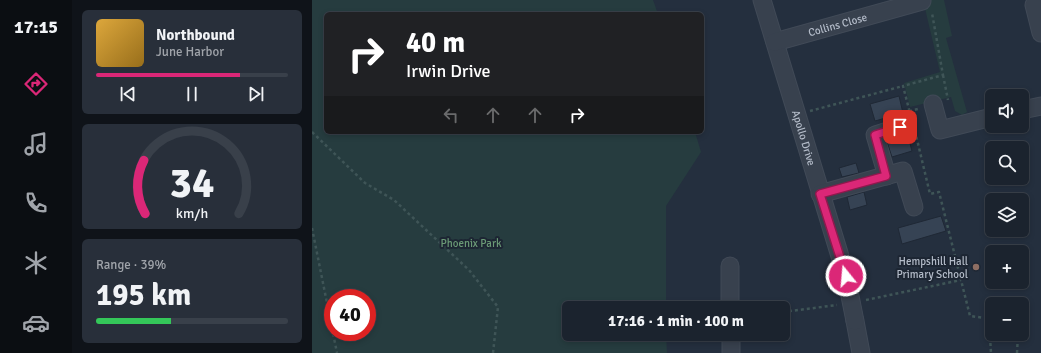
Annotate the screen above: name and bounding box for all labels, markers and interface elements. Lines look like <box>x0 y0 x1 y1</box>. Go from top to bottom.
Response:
street label: Collins Close <box>807 11 869 39</box>
text: 17:15 <box>14 16 58 38</box>
text: Northbound <box>156 26 235 44</box>
text: 40 m <box>406 26 465 60</box>
icon: right <box>340 28 392 80</box>
text: June Harbor <box>156 44 224 60</box>
text: Irwin Drive <box>406 60 490 82</box>
icon: directions <box>22 70 50 98</box>
icon: previous <box>117 83 139 105</box>
icon: pause <box>181 83 203 105</box>
icon: next <box>245 83 267 105</box>
map controls <box>985 89 1029 341</box>
button: sound <box>985 89 1029 133</box>
icon: left <box>440 104 462 126</box>
icon: ahead <box>482 104 504 126</box>
icon: ahead <box>524 104 546 126</box>
icon: right <box>566 104 588 126</box>
street label: Apollo Drive <box>789 109 818 167</box>
pin <box>883 110 917 144</box>
icon: arrive <box>889 116 911 138</box>
icon: music <box>22 130 50 158</box>
button: search <box>985 141 1029 185</box>
text: 34 <box>170 158 214 209</box>
icon: phone <box>22 189 50 217</box>
button: layers <box>985 193 1029 237</box>
text: km/h <box>176 205 208 222</box>
park label: Phoenix Park <box>441 237 502 250</box>
button: + <box>985 245 1029 289</box>
icon: climate <box>22 249 50 277</box>
position arrow <box>825 255 867 297</box>
place label: Hempshill Hall Primary School <box>897 255 968 281</box>
text: Range · 39% <box>96 257 166 273</box>
marker: Hempshill Hall Primary School <box>971 262 981 272</box>
text: 195 km <box>96 277 191 314</box>
speed limit sign: 40 <box>324 289 376 341</box>
button: − <box>985 297 1029 341</box>
icon: car <box>22 309 50 337</box>
text: 17:16 · 1 min · 100 m <box>608 312 744 330</box>

